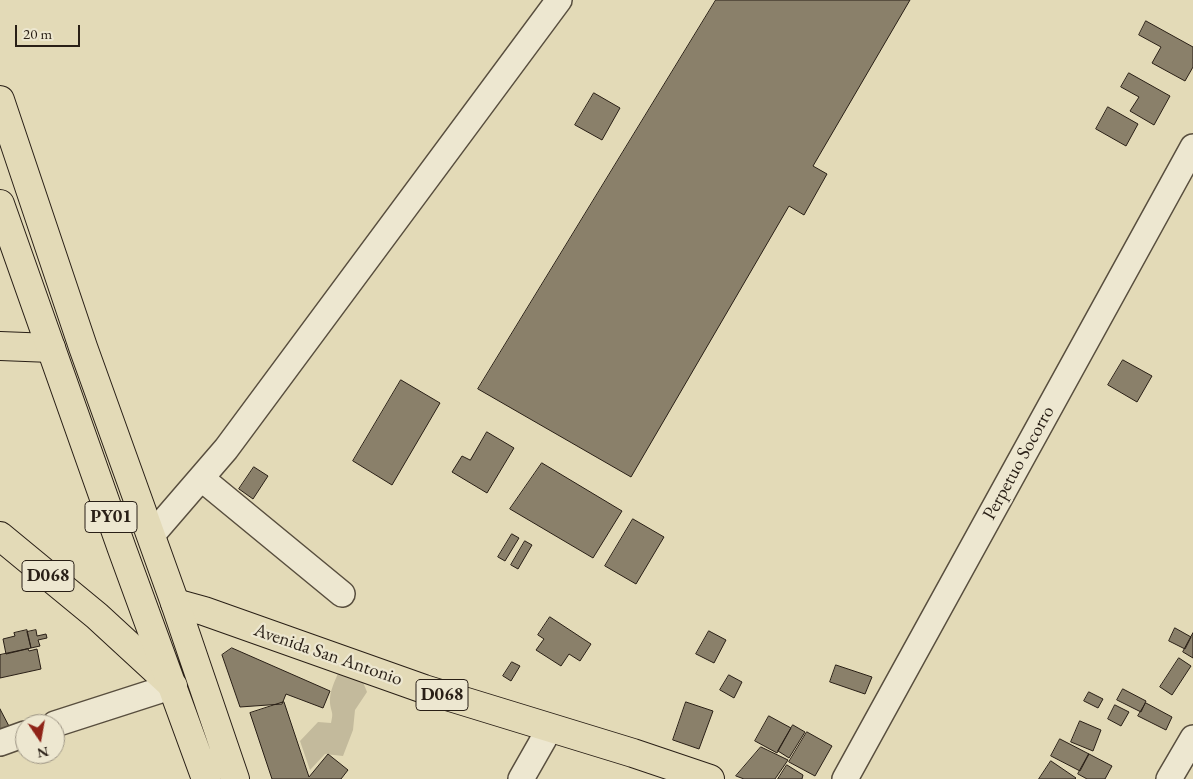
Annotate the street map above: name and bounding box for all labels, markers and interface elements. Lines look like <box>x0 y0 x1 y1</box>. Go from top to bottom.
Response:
scale bar <box>18 15 82 47</box>
text: 20 m <box>23 24 52 43</box>
street label: Perpetuo Socorro <box>978 402 1060 524</box>
road number: PY01 <box>85 502 137 532</box>
road number: D068 <box>22 560 74 592</box>
street label: Avenida San Antonio <box>251 619 405 691</box>
road number: D068 <box>416 680 468 710</box>
north arrow <box>15 714 65 764</box>
text: N <box>36 743 50 763</box>

